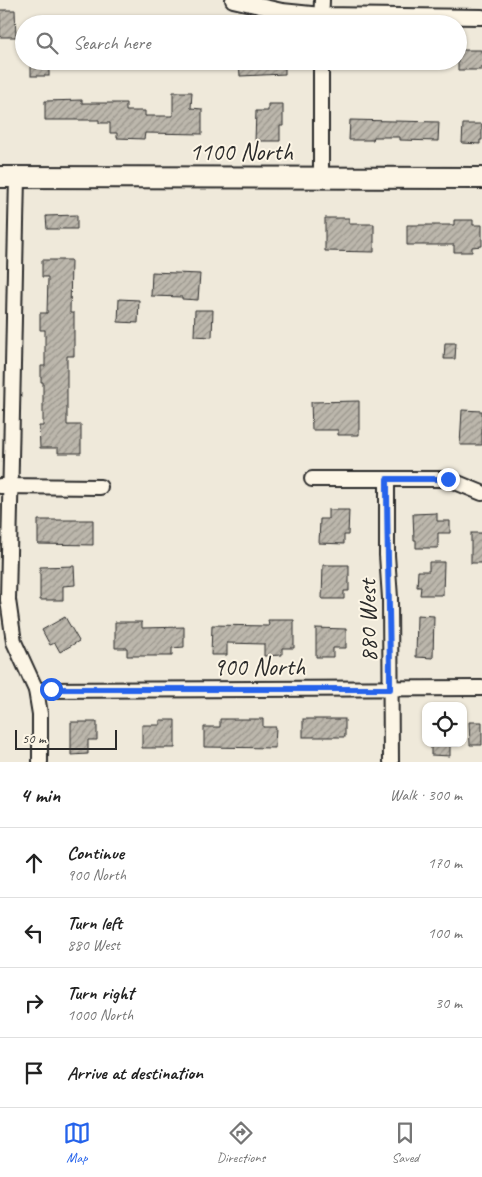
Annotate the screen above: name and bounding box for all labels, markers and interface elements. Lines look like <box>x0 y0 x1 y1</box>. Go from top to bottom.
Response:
search box <box>15 15 467 70</box>
icon: search <box>33 29 61 57</box>
text: Search here <box>73 31 150 55</box>
street label: 1100 North <box>189 136 293 168</box>
route end <box>437 468 460 491</box>
street label: 880 West <box>351 577 385 663</box>
street label: 900 North <box>213 651 306 683</box>
route start <box>40 678 63 701</box>
map controls <box>422 702 467 747</box>
button: locate <box>422 702 467 747</box>
scale bar <box>15 727 118 750</box>
text: 50 m <box>22 730 46 747</box>
text: 4 min <box>20 782 60 808</box>
text: Walk · 300 m <box>390 785 462 805</box>
text: Continue <box>67 841 124 865</box>
icon: ahead <box>20 849 48 877</box>
text: 170 m <box>428 853 462 873</box>
text: 900 North <box>67 865 126 885</box>
text: Turn left <box>67 911 122 935</box>
icon: left <box>20 919 48 947</box>
text: 100 m <box>428 923 462 943</box>
text: 880 West <box>67 935 120 955</box>
text: Turn right <box>67 981 134 1005</box>
icon: right <box>20 989 48 1017</box>
text: 30 m <box>435 993 462 1013</box>
text: 1000 North <box>67 1005 133 1025</box>
icon: arrive <box>20 1059 48 1087</box>
text: Arrive at destination <box>67 1061 203 1085</box>
tab: Map <box>63 1119 91 1166</box>
tab: Directions <box>217 1119 265 1166</box>
tab: Saved <box>391 1119 419 1166</box>

